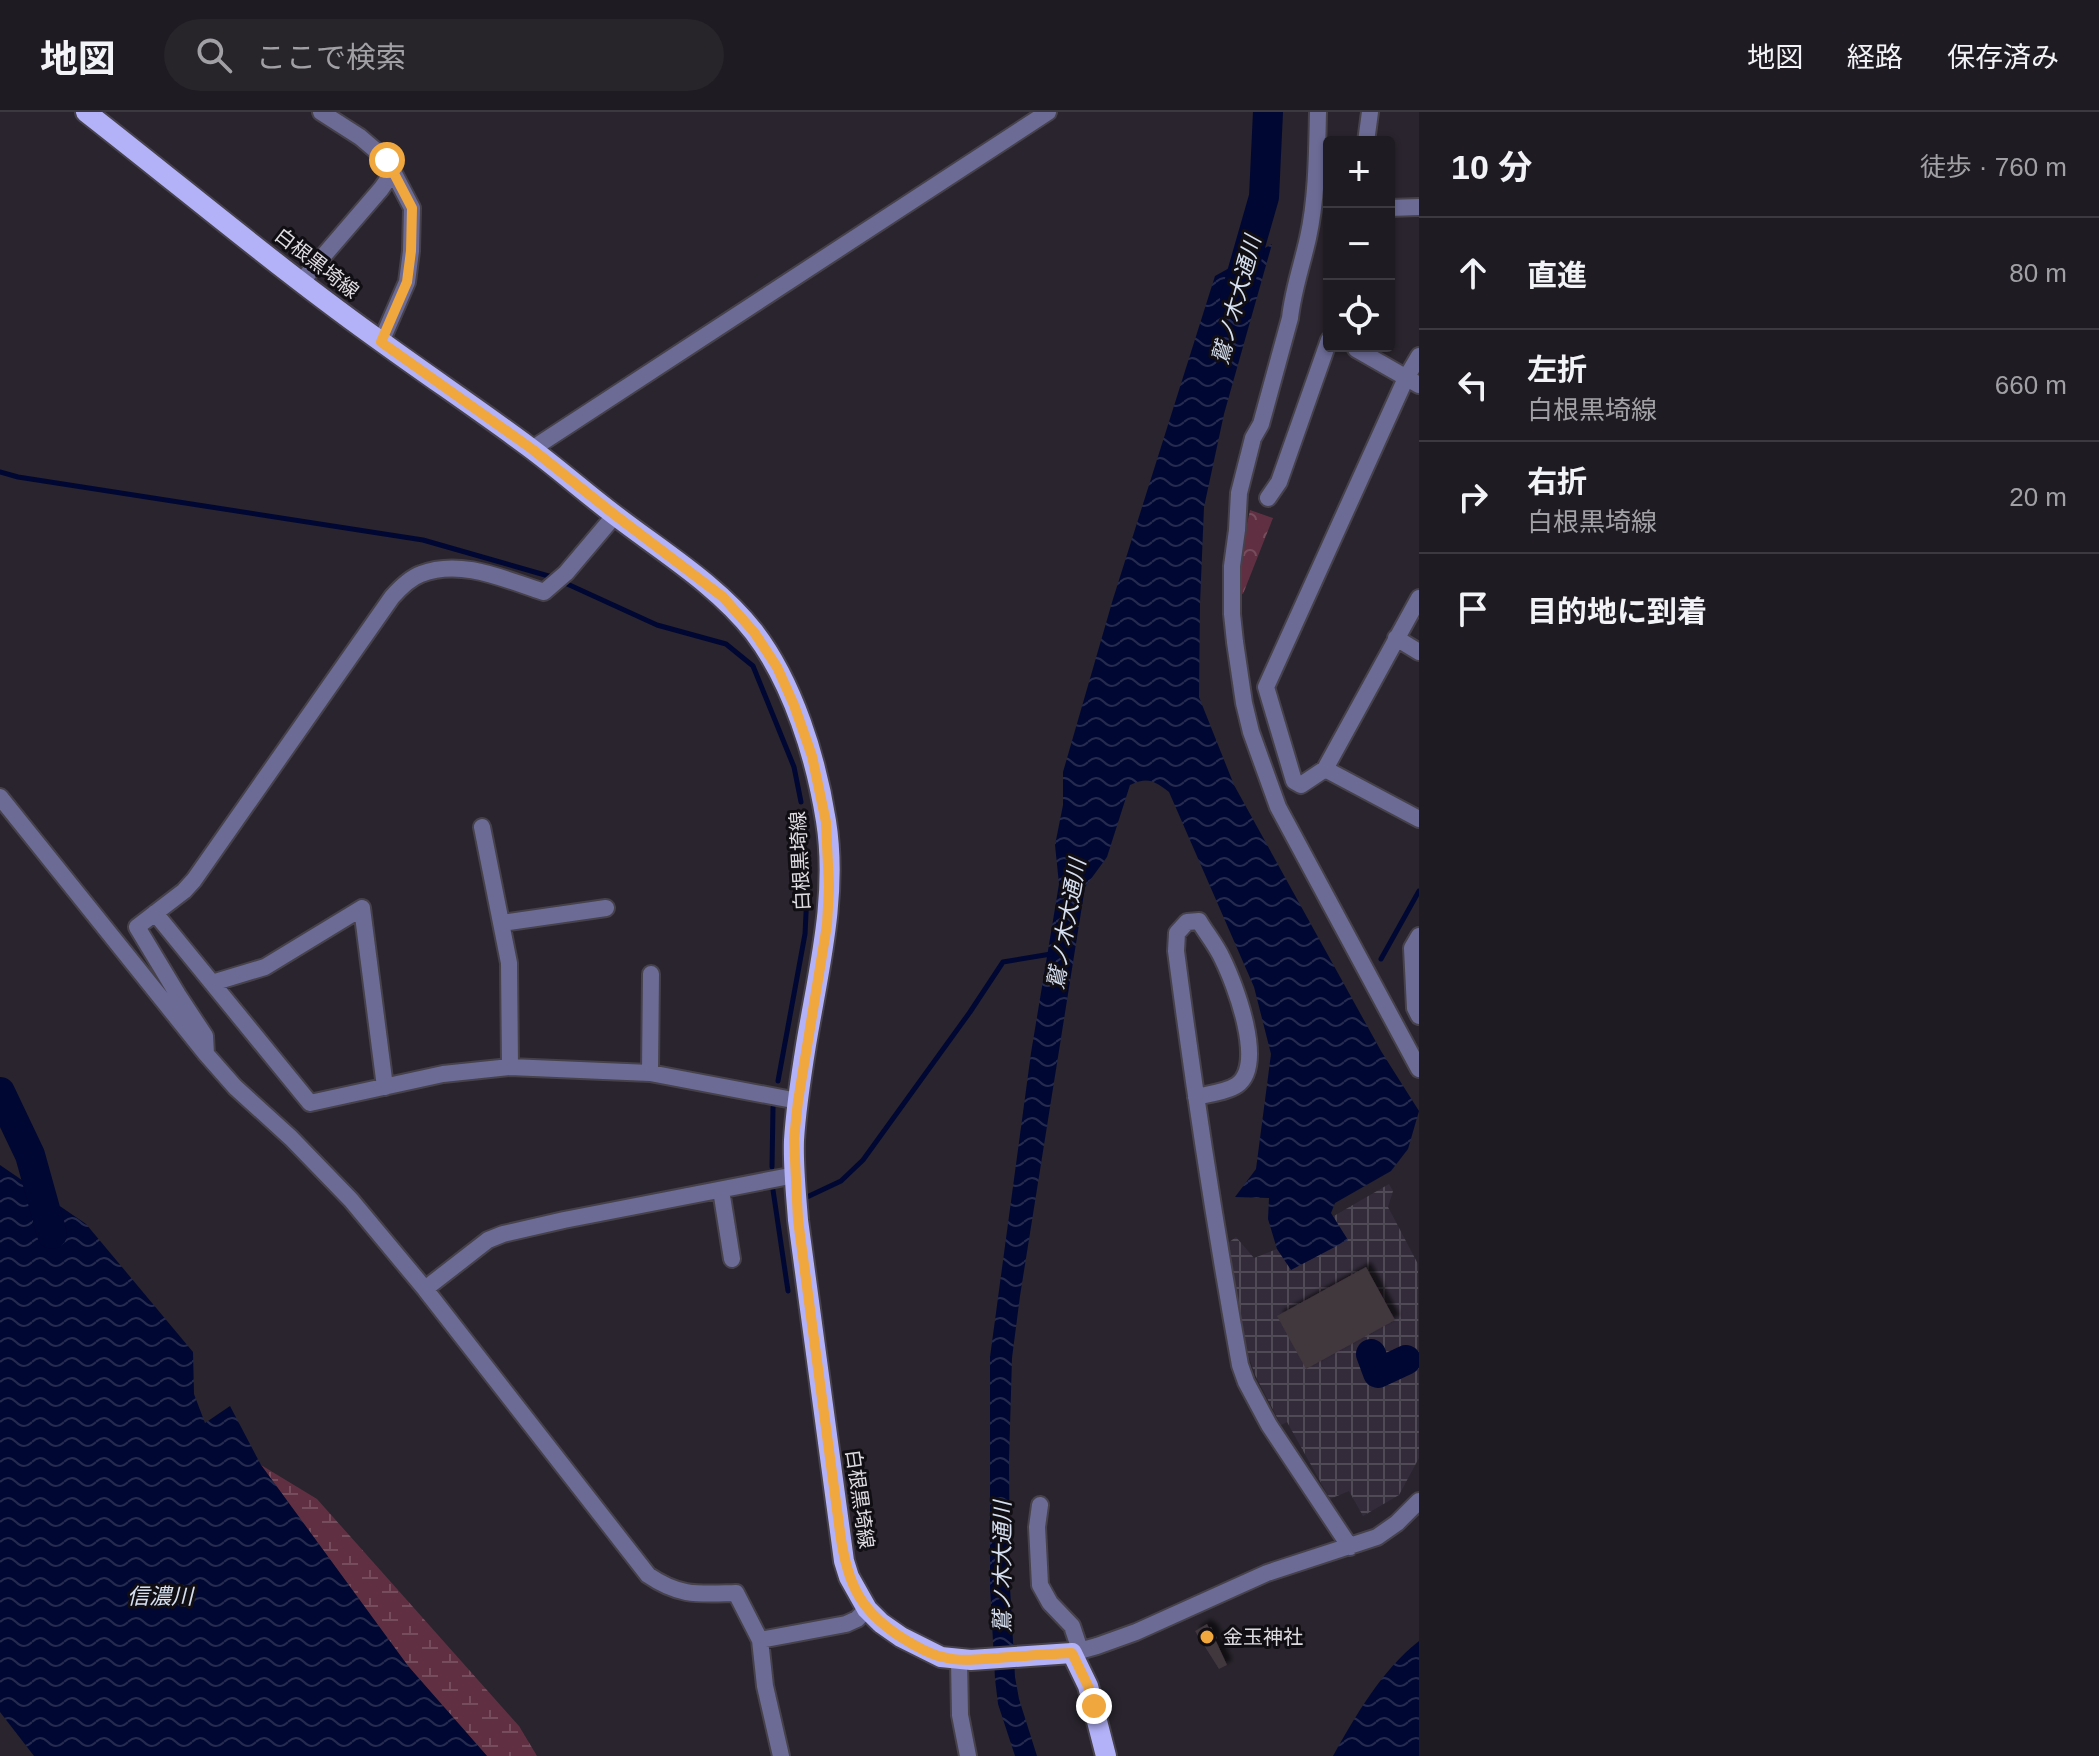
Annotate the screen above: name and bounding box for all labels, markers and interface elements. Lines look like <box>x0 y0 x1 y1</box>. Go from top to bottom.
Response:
search box <box>164 19 724 91</box>
icon: search <box>192 33 236 77</box>
text: 地図 <box>40 38 116 80</box>
text: ここで検索 <box>256 41 406 74</box>
text: 地図 <box>1747 42 1803 73</box>
text: 経路 <box>1847 42 1903 73</box>
text: 保存済み <box>1947 42 2059 73</box>
map controls <box>1323 136 1395 352</box>
button: + <box>1323 136 1395 208</box>
route start <box>369 142 405 178</box>
text: 10 分 <box>1451 148 1532 186</box>
text: 徒歩 · 760 m <box>1920 152 2067 182</box>
button: − <box>1323 208 1395 280</box>
street label: 白根黒埼線 <box>271 224 363 302</box>
water label: 鷲ノ木大通川 <box>1207 231 1266 367</box>
icon: ahead <box>1451 251 1495 295</box>
text: 80 m <box>2009 258 2067 288</box>
text: 直進 <box>1527 259 1587 292</box>
button: locate <box>1323 280 1395 352</box>
text: 左折 <box>1527 353 1587 386</box>
icon: left <box>1451 363 1495 407</box>
text: 660 m <box>1995 370 2067 400</box>
text: 白根黒埼線 <box>1527 395 1657 425</box>
text: 右折 <box>1527 465 1587 498</box>
icon: right <box>1451 475 1495 519</box>
text: 20 m <box>2009 482 2067 512</box>
text: 白根黒埼線 <box>1527 507 1657 537</box>
icon: arrive <box>1451 587 1495 631</box>
text: 目的地に到着 <box>1527 595 1707 628</box>
street label: 白根黒埼線 <box>786 810 814 912</box>
water label: 鷲ノ木大通川 <box>1043 855 1091 991</box>
street label: 白根黒埼線 <box>842 1448 878 1550</box>
water label: 鷲ノ木大通川 <box>990 1499 1015 1633</box>
water label: 信濃川 <box>127 1584 195 1609</box>
place label: 金玉神社 <box>1223 1626 1303 1648</box>
marker: 金玉神社 <box>1198 1628 1216 1646</box>
route end <box>1076 1688 1112 1724</box>

